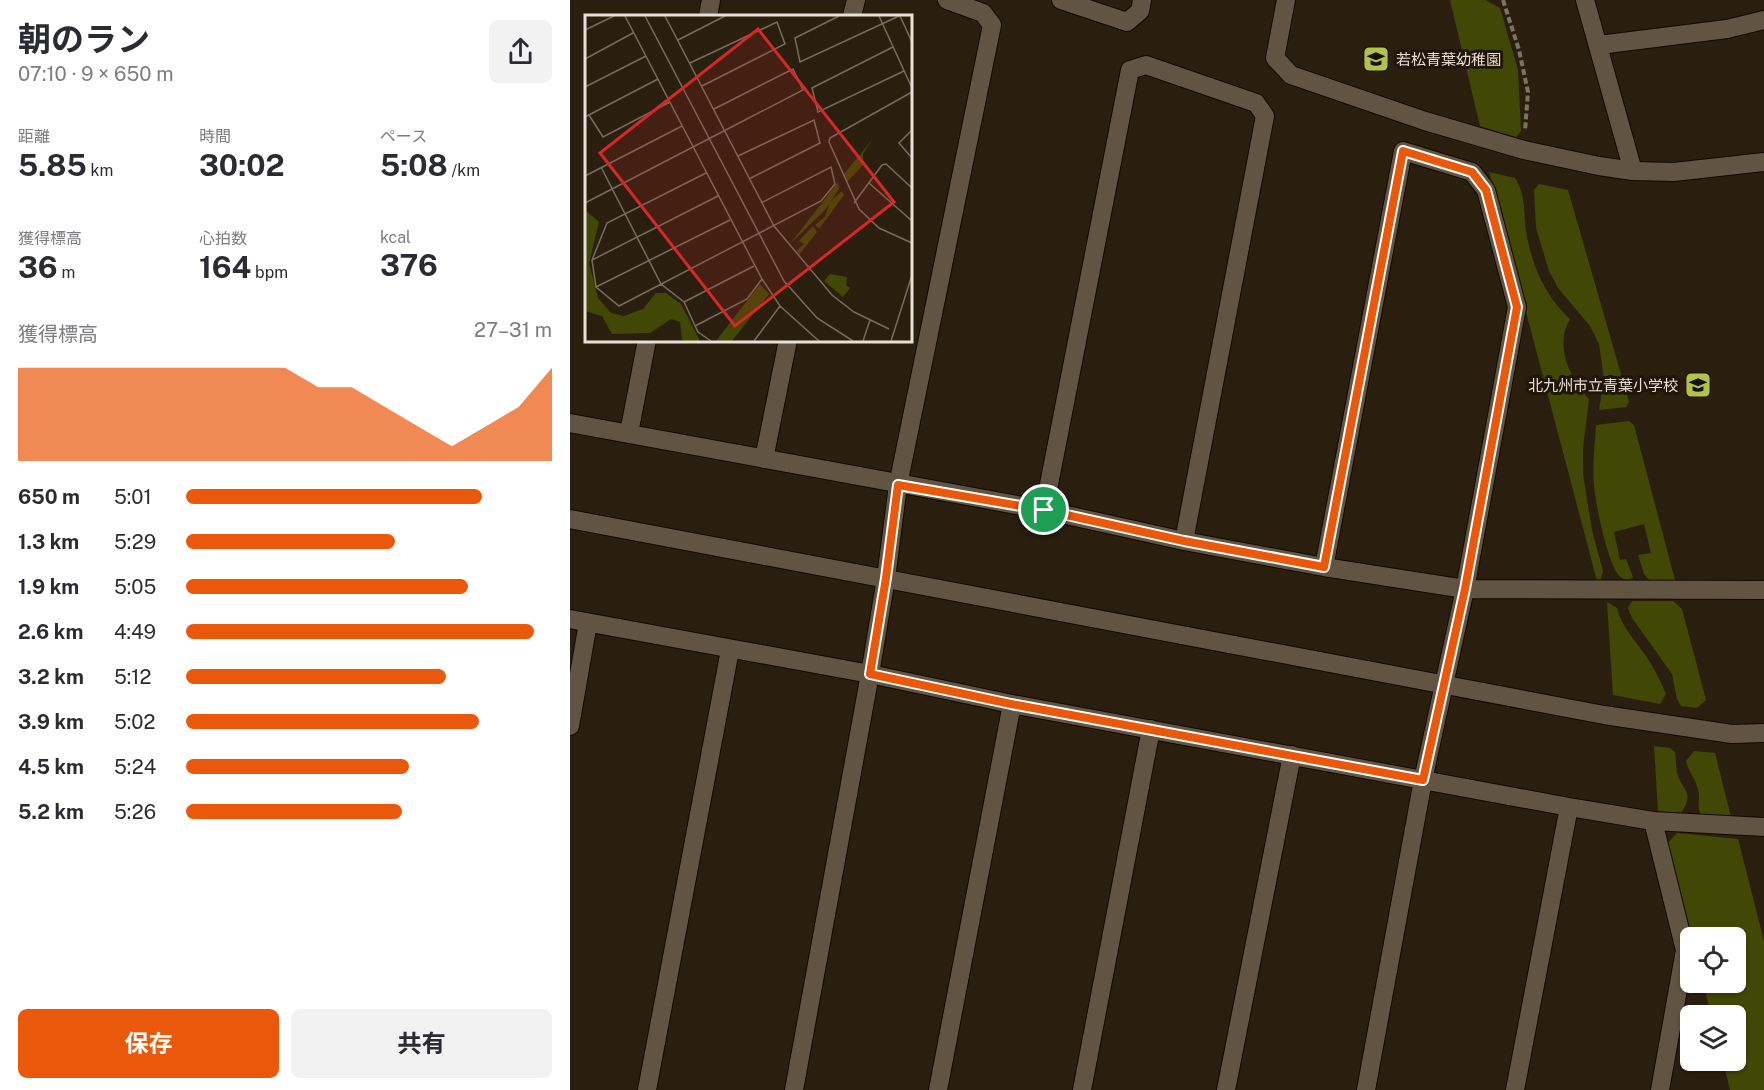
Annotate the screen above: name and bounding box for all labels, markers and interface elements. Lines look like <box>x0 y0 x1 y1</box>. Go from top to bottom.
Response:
inset map <box>585 15 912 342</box>
text: 朝のラン <box>18 20 150 58</box>
button: share <box>489 20 552 83</box>
school or university icon: 若松青葉幼稚園 <box>1361 44 1391 74</box>
place label: 若松青葉幼稚園 <box>1396 51 1501 68</box>
text: 07:10 · 9 × 650 m <box>18 62 174 86</box>
text: 距離 <box>18 127 50 146</box>
text: 時間 <box>199 127 231 146</box>
text: ペース <box>380 127 427 146</box>
text: 5.85 <box>18 147 87 183</box>
text: 30:02 <box>199 147 285 183</box>
text: 5:08 <box>380 147 448 183</box>
text: km <box>87 161 113 180</box>
text: /km <box>448 161 480 180</box>
text: kcal <box>380 228 411 247</box>
text: 獲得標高 <box>18 229 82 248</box>
text: 心拍数 <box>199 229 247 248</box>
text: 376 <box>380 247 438 283</box>
text: 36 <box>18 249 58 285</box>
text: 164 <box>199 249 251 285</box>
text: m <box>58 263 75 282</box>
text: bpm <box>251 263 288 282</box>
text: 27–31 m <box>474 318 552 342</box>
text: 獲得標高 <box>18 322 98 346</box>
school or university icon: 北九州市立青葉小学校 <box>1683 370 1713 400</box>
place label: 北九州市立青葉小学校 <box>1528 377 1678 394</box>
pin <box>1018 484 1069 535</box>
text: 650 m <box>18 485 80 509</box>
text: 5:01 <box>114 485 152 509</box>
icon: arrive <box>1027 493 1060 526</box>
text: 1.3 km <box>18 530 79 554</box>
text: 5:29 <box>114 530 156 554</box>
text: 1.9 km <box>18 575 79 599</box>
text: 5:05 <box>114 575 156 599</box>
text: 2.6 km <box>18 620 83 644</box>
text: 4:49 <box>114 620 156 644</box>
text: 3.2 km <box>18 665 84 689</box>
text: 5:12 <box>114 665 151 689</box>
text: 3.9 km <box>18 710 84 734</box>
text: 5:02 <box>114 710 155 734</box>
text: 4.5 km <box>18 755 84 779</box>
text: 5:24 <box>114 755 156 779</box>
text: 5.2 km <box>18 800 84 824</box>
text: 5:26 <box>114 800 156 824</box>
map controls <box>1680 927 1746 1071</box>
button: locate <box>1680 927 1746 993</box>
button: layers <box>1680 1005 1746 1071</box>
button: 保存 <box>18 1009 279 1078</box>
button: 共有 <box>291 1009 552 1078</box>

